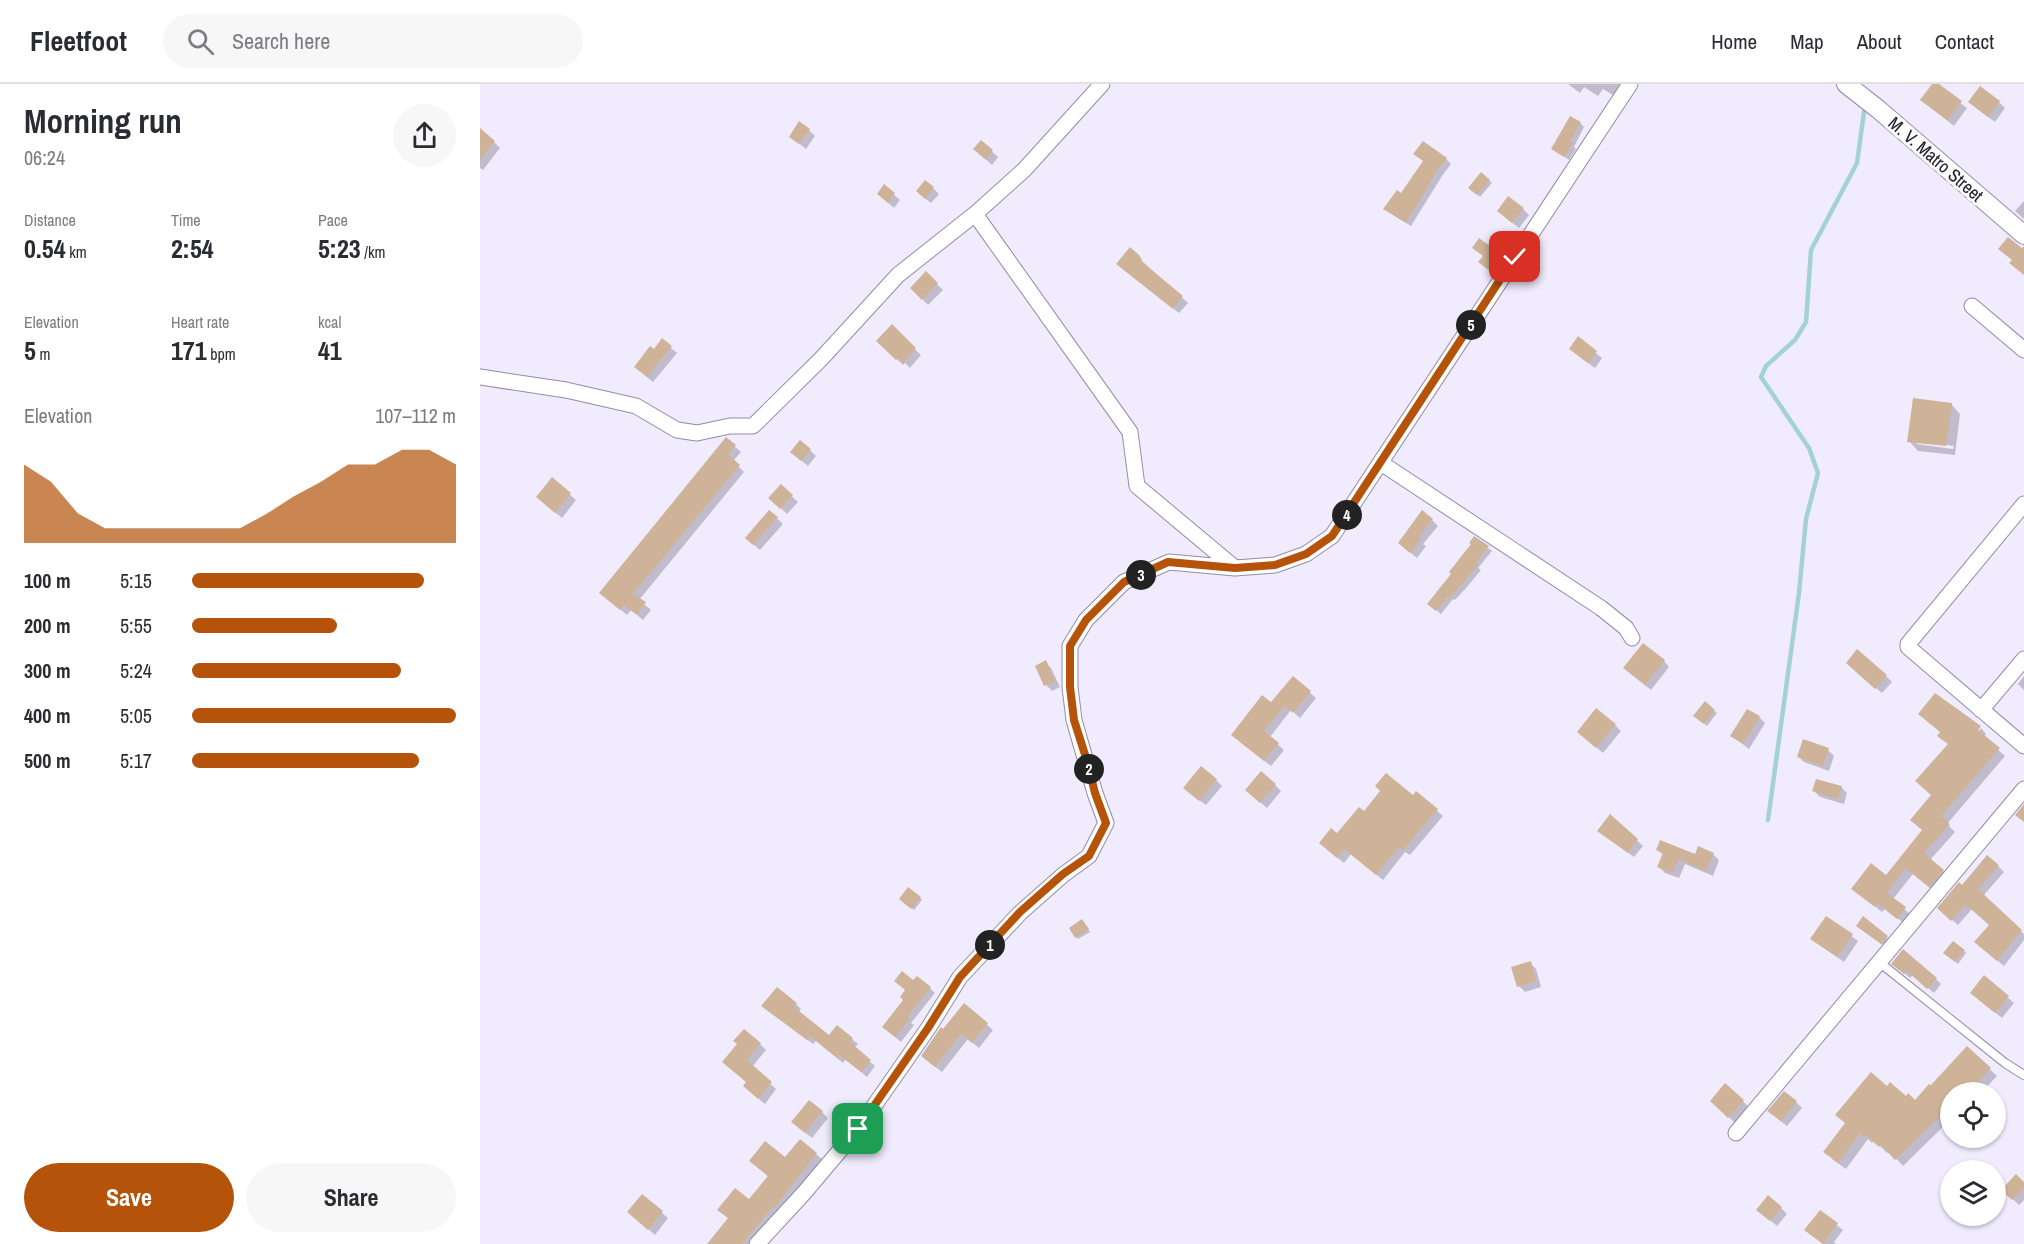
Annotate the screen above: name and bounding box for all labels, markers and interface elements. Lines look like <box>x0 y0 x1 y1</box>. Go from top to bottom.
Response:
search box <box>163 14 583 68</box>
text: Fleetfoot <box>30 22 127 60</box>
icon: search <box>184 25 217 58</box>
text: Search here <box>232 26 330 56</box>
text: Home <box>1711 27 1757 56</box>
text: Map <box>1790 27 1824 56</box>
text: About <box>1857 27 1902 56</box>
text: Contact <box>1935 27 1994 56</box>
text: Morning run <box>24 99 182 143</box>
button: share <box>393 104 456 167</box>
street label: M. V. Matro Street <box>1883 111 1989 207</box>
text: 06:24 <box>24 144 65 171</box>
text: Distance <box>24 209 76 231</box>
text: Time <box>171 209 201 231</box>
text: Pace <box>318 209 348 231</box>
text: 0.54 <box>24 231 66 266</box>
text: 2:54 <box>171 231 214 266</box>
text: 5:23 <box>318 231 361 266</box>
pin <box>1489 231 1540 282</box>
icon: check <box>1498 240 1531 273</box>
text: km <box>66 241 87 263</box>
text: /km <box>361 241 385 263</box>
pin: 5 <box>1456 310 1486 340</box>
text: Elevation <box>24 311 79 333</box>
text: Heart rate <box>171 311 229 333</box>
text: kcal <box>318 311 341 333</box>
text: 5 <box>1467 314 1475 336</box>
text: 5 <box>24 333 36 368</box>
text: 171 <box>171 333 207 368</box>
text: 41 <box>318 333 342 368</box>
text: m <box>36 343 50 365</box>
text: bpm <box>207 343 236 365</box>
text: Elevation <box>24 402 92 429</box>
text: 107–112 m <box>375 402 456 429</box>
pin: 4 <box>1332 500 1362 530</box>
text: 4 <box>1343 504 1351 526</box>
pin: 3 <box>1126 560 1156 590</box>
text: 3 <box>1137 564 1145 586</box>
text: 100 m <box>24 567 71 594</box>
text: 5:15 <box>120 567 152 594</box>
text: 200 m <box>24 612 71 639</box>
text: 5:55 <box>120 612 152 639</box>
text: 300 m <box>24 657 71 684</box>
text: 5:24 <box>120 657 152 684</box>
text: 400 m <box>24 702 71 729</box>
text: 5:05 <box>120 702 152 729</box>
text: 500 m <box>24 747 71 774</box>
text: 5:17 <box>120 747 152 774</box>
pin: 2 <box>1074 754 1104 784</box>
text: 2 <box>1085 758 1093 780</box>
pin: 1 <box>975 930 1005 960</box>
text: 1 <box>986 934 994 956</box>
map controls <box>1940 1082 2006 1226</box>
button: locate <box>1940 1082 2006 1148</box>
pin <box>832 1103 883 1154</box>
icon: arrive <box>841 1112 874 1145</box>
button: layers <box>1940 1160 2006 1226</box>
button: Save <box>24 1163 234 1232</box>
button: Share <box>246 1163 456 1232</box>

